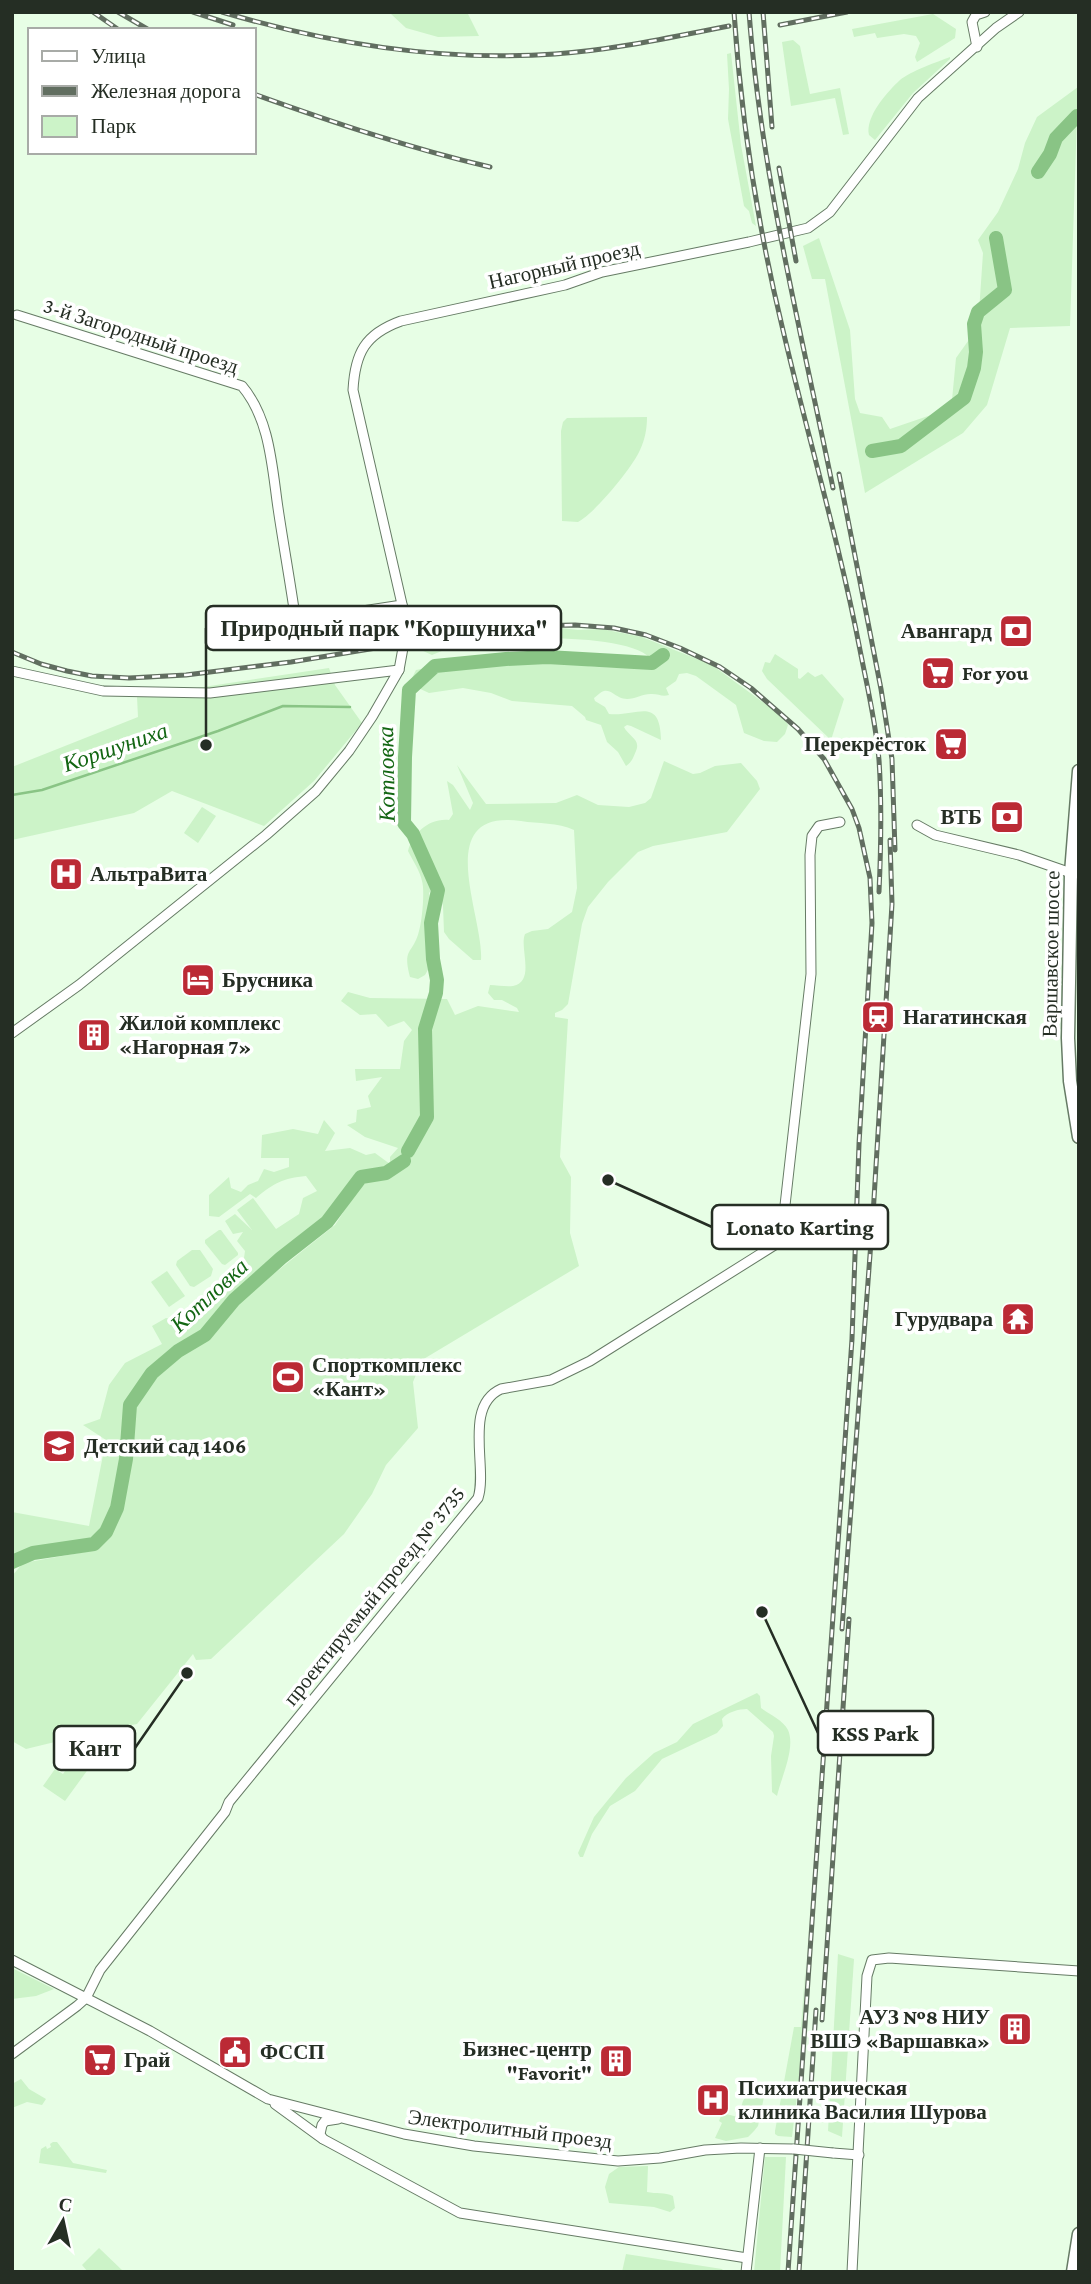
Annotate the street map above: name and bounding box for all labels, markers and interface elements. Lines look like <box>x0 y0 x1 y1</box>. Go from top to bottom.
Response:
legend <box>28 28 256 154</box>
text: Улица <box>91 44 146 68</box>
text: Железная дорога <box>91 79 241 103</box>
text: Парк <box>91 114 137 138</box>
street label: Нагорный проезд <box>486 236 642 294</box>
street label: 3-й Загородный проезд <box>41 293 242 379</box>
callout: Природный парк "Коршуниха" <box>206 606 561 650</box>
bank icon: Авангард <box>997 612 1035 650</box>
text: Природный парк "Коршуниха" <box>220 615 548 641</box>
place label: Авангард <box>901 619 992 643</box>
supermarket icon: For you <box>919 654 957 692</box>
place label: For you <box>962 661 1029 685</box>
water label: Коршуниха <box>58 717 171 777</box>
supermarket icon: Перекрёсток <box>932 725 970 763</box>
water label: Котловка <box>372 726 400 823</box>
place label: Перекрёсток <box>804 732 927 756</box>
bank icon: ВТБ <box>988 798 1026 836</box>
place label: ВТБ <box>940 805 982 829</box>
hospital icon: АльтраВита <box>47 855 85 893</box>
place label: АльтраВита <box>90 862 208 886</box>
street label: Варшавское шоссе <box>1038 870 1064 1038</box>
hotel icon: Брусника <box>179 961 217 999</box>
place label: Брусника <box>222 968 313 992</box>
station icon: Нагатинская <box>859 998 897 1036</box>
place label: Нагатинская <box>903 1005 1027 1029</box>
place label: Жилой комплекс «Нагорная 7» <box>119 1011 281 1059</box>
building icon: Жилой комплекс «Нагорная 7» <box>75 1016 113 1054</box>
callout: Lonato Karting <box>712 1205 888 1249</box>
text: Lonato Karting <box>726 1214 874 1240</box>
water label: Котловка <box>164 1253 253 1338</box>
temple icon: Гурудвара <box>999 1300 1037 1338</box>
place label: Гурудвара <box>895 1307 993 1331</box>
place label: Спорткомплекс «Кант» <box>312 1353 462 1401</box>
sports icon: Спорткомплекс «Кант» <box>269 1358 307 1396</box>
school or university icon: Детский сад 1406 <box>40 1427 78 1465</box>
place label: Детский сад 1406 <box>84 1434 246 1458</box>
street label: проектируемый проезд № 3735 <box>278 1482 470 1710</box>
callout: KSS Park <box>818 1711 933 1755</box>
text: KSS Park <box>832 1720 919 1746</box>
callout: Кант <box>54 1726 135 1770</box>
text: Кант <box>69 1735 122 1761</box>
place label: АУЗ №8 НИУ ВШЭ «Варшавка» <box>810 2005 990 2053</box>
building icon: АУЗ №8 НИУ ВШЭ «Варшавка» <box>996 2010 1034 2048</box>
public building icon: ФССП <box>216 2033 254 2071</box>
place label: Бизнес-центр "Favorit" <box>463 2037 592 2085</box>
place label: ФССП <box>260 2040 325 2064</box>
supermarket icon: Грай <box>81 2041 119 2079</box>
building icon: Бизнес-центр "Favorit" <box>597 2042 635 2080</box>
place label: Грай <box>124 2048 170 2072</box>
place label: Психиатрическая клиника Василия Шурова <box>738 2076 987 2124</box>
hospital icon: Психиатрическая клиника Василия Шурова <box>694 2081 732 2119</box>
street label: Электролитный проезд <box>407 2105 614 2153</box>
north arrow <box>28 2186 98 2256</box>
text: С <box>57 2193 74 2216</box>

